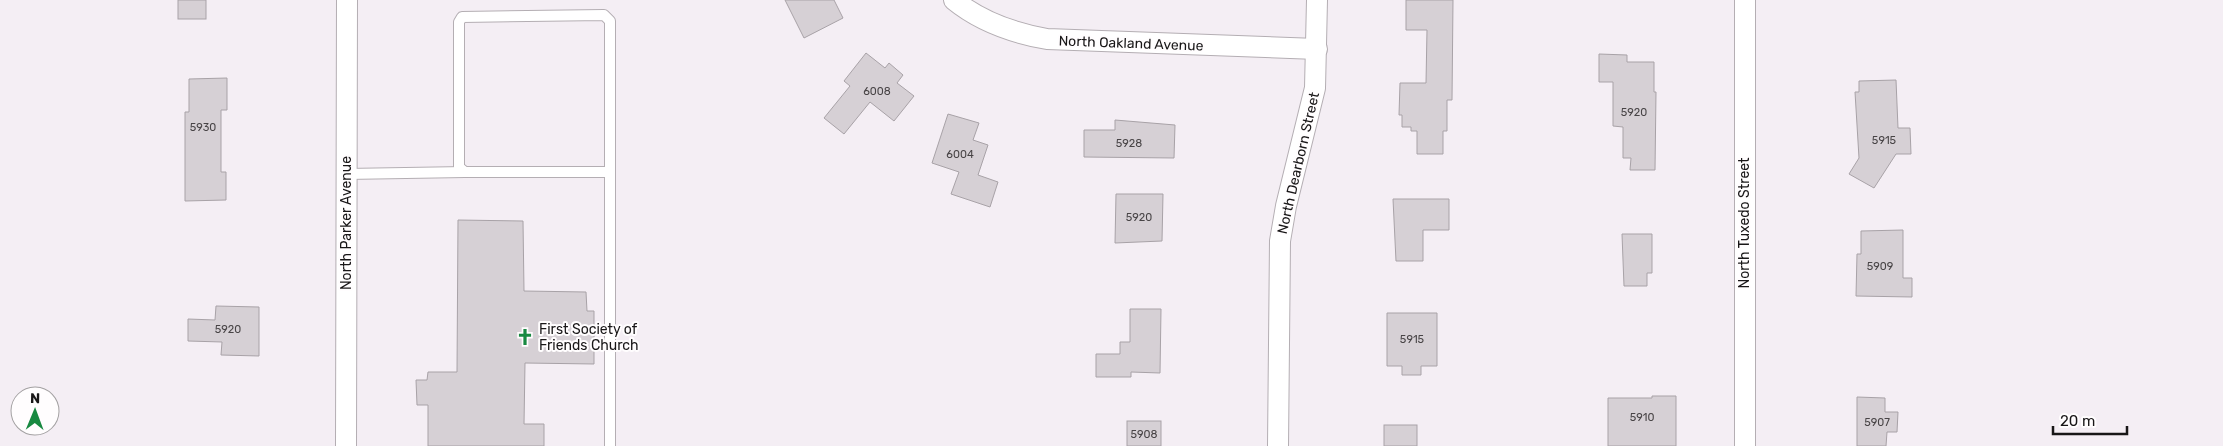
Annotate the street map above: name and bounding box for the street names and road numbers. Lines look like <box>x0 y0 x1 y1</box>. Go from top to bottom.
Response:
street label: North Oakland Avenue <box>1058 32 1204 55</box>
street label: North Dearborn Street <box>1274 90 1323 236</box>
street label: North Parker Avenue <box>338 156 355 290</box>
street label: North Tuxedo Street <box>1736 157 1753 289</box>

